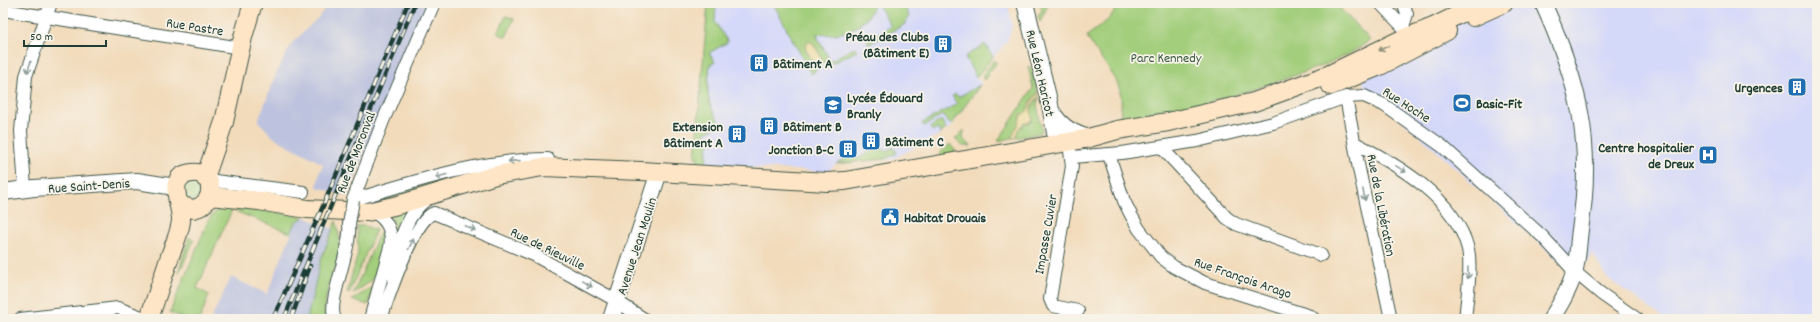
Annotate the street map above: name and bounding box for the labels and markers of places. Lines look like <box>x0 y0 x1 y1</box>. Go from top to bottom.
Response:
place label: Préau des Clubs (Bâtiment E) <box>846 28 929 64</box>
building icon: Préau des Clubs (Bâtiment E) <box>932 33 954 55</box>
building icon: Bâtiment A <box>748 52 770 74</box>
place label: Bâtiment A <box>773 55 833 75</box>
building icon: Urgences <box>1786 76 1808 98</box>
place label: Urgences <box>1735 79 1783 99</box>
place label: Lycée Édouard Branly <box>847 89 923 125</box>
sports icon: Basic-Fit <box>1451 92 1473 114</box>
school or university icon: Lycée Édouard Branly <box>822 94 844 116</box>
place label: Basic-Fit <box>1476 95 1523 115</box>
building icon: Bâtiment B <box>758 115 780 137</box>
place label: Extension Bâtiment A <box>663 118 724 154</box>
place label: Bâtiment B <box>783 118 842 138</box>
building icon: Extension Bâtiment A <box>726 123 748 145</box>
building icon: Bâtiment C <box>860 130 882 152</box>
place label: Bâtiment C <box>885 133 944 153</box>
building icon: Jonction B-C <box>837 138 859 160</box>
place label: Centre hospitalier de Dreux <box>1598 139 1695 175</box>
place label: Jonction B-C <box>769 141 834 161</box>
hospital icon: Centre hospitalier de Dreux <box>1697 144 1719 166</box>
public building icon: Habitat Drouais <box>879 206 901 228</box>
place label: Habitat Drouais <box>904 209 986 229</box>

